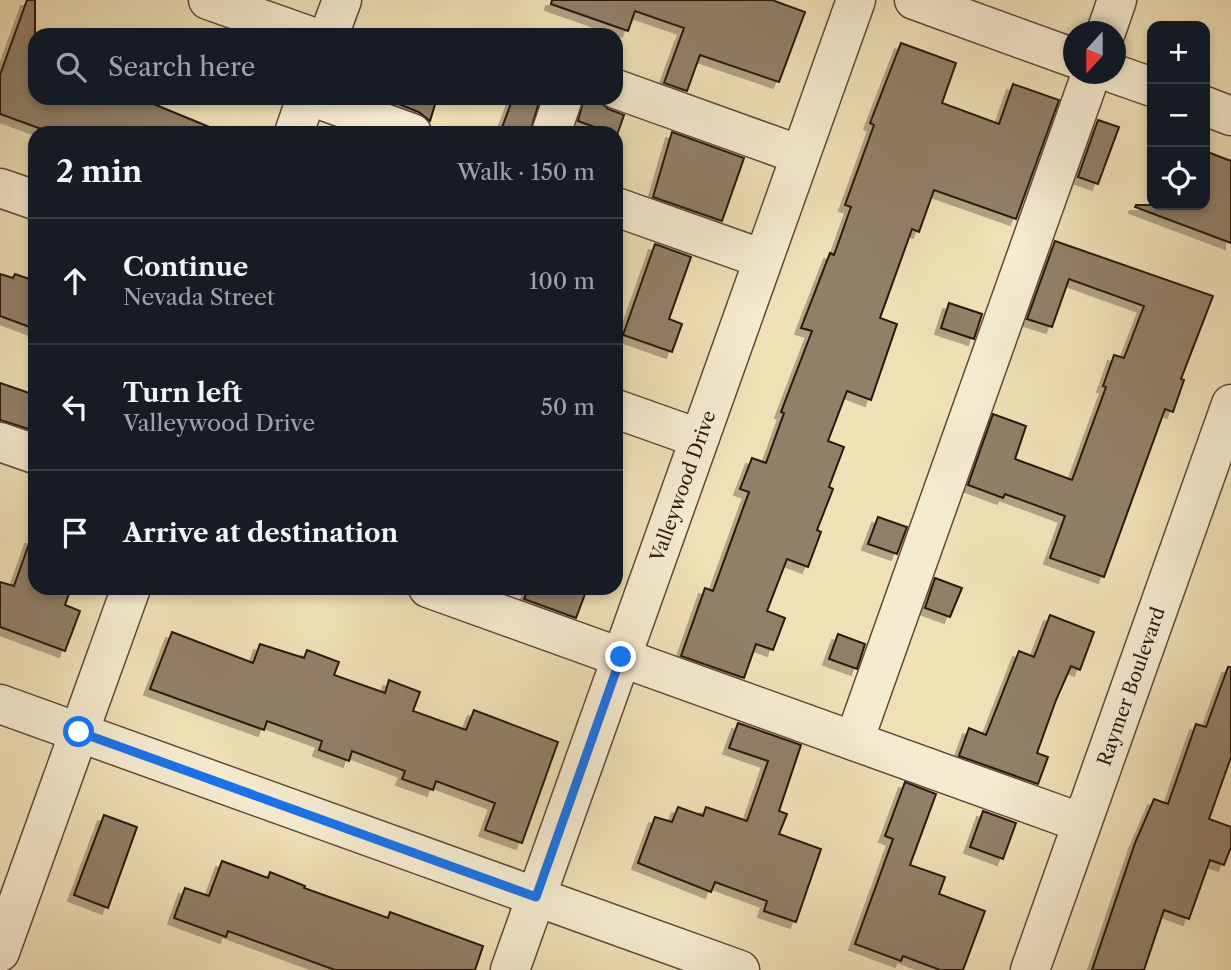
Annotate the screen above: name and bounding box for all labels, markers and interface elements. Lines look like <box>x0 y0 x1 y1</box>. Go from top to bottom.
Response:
north arrow <box>1063 21 1126 84</box>
map controls <box>1147 21 1210 210</box>
button: + <box>1147 21 1210 84</box>
search box <box>28 28 623 105</box>
icon: search <box>52 48 90 86</box>
text: Search here <box>108 51 255 83</box>
button: − <box>1147 84 1210 147</box>
button: locate <box>1147 147 1210 210</box>
text: 2 min <box>56 153 142 190</box>
text: Walk · 150 m <box>457 158 595 186</box>
text: Continue <box>123 251 248 283</box>
icon: ahead <box>56 262 94 300</box>
text: 100 m <box>529 267 595 295</box>
text: Nevada Street <box>123 283 275 311</box>
text: Turn left <box>123 377 242 409</box>
icon: left <box>56 388 94 426</box>
text: 50 m <box>540 393 595 421</box>
street label: Valleywood Drive <box>645 407 721 566</box>
text: Valleywood Drive <box>123 409 315 437</box>
icon: arrive <box>56 514 94 552</box>
text: Arrive at destination <box>123 517 398 549</box>
street label: Raymer Boulevard <box>1092 604 1170 769</box>
route end <box>605 641 636 672</box>
route start <box>63 716 94 747</box>

